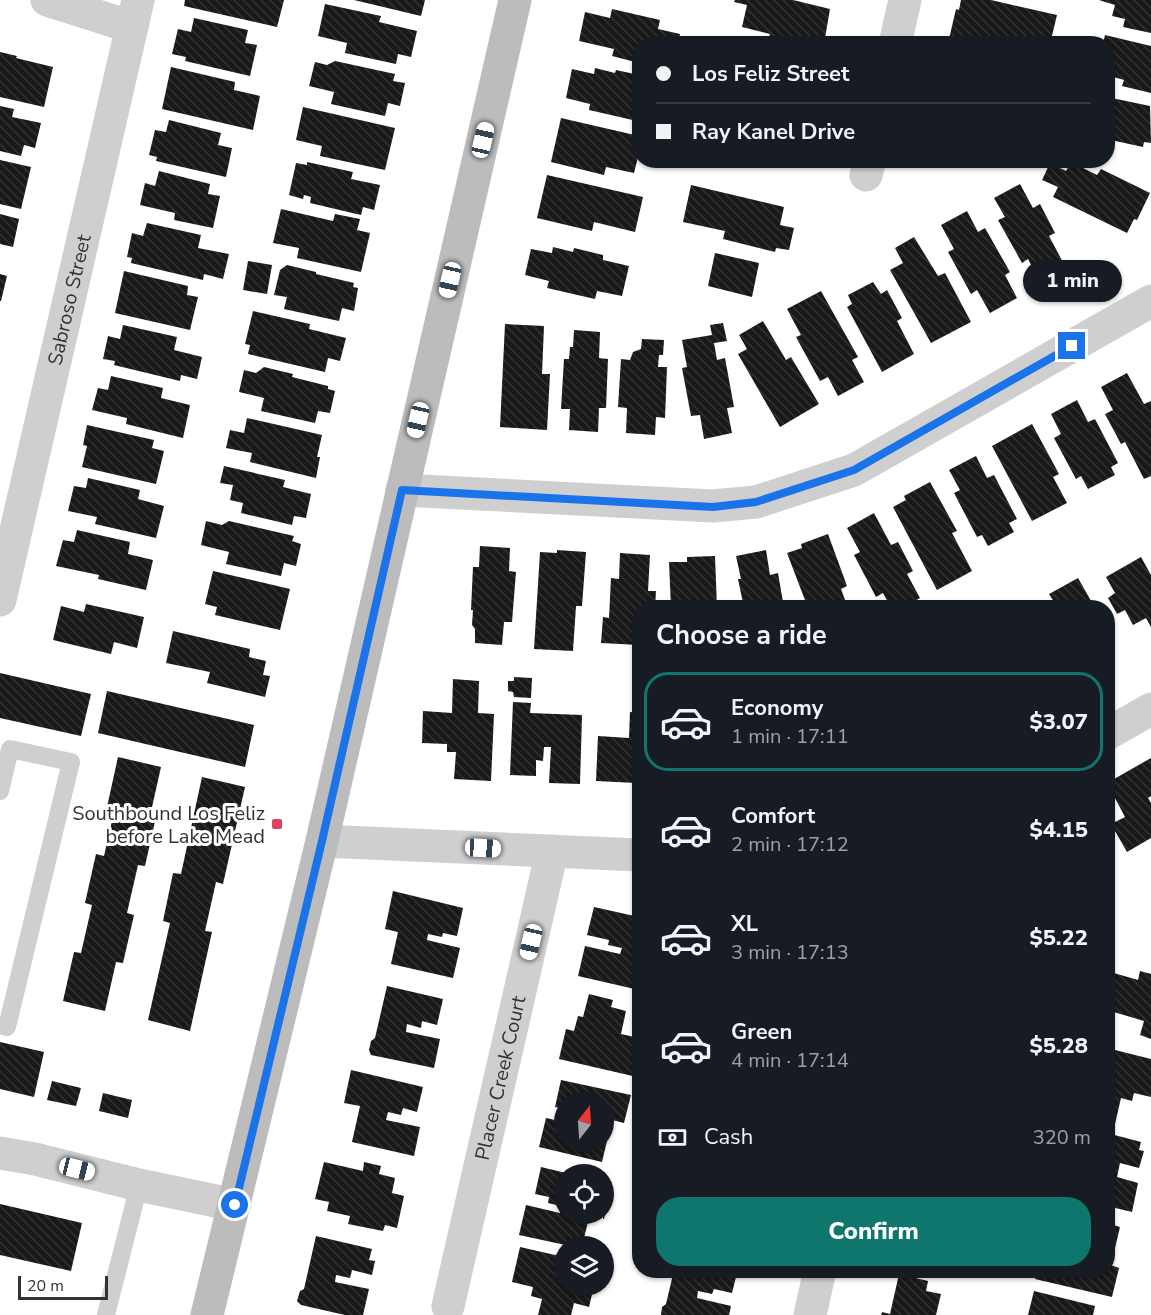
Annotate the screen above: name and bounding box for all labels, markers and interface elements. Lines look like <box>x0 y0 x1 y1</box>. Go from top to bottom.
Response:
text: Los Feliz Street <box>692 59 849 89</box>
text: Ray Kanel Drive <box>692 117 855 147</box>
car <box>470 120 496 160</box>
street label: Sabroso Street <box>41 231 98 368</box>
callout: 1 min <box>1022 259 1122 301</box>
car <box>437 260 463 300</box>
text: 1 min <box>1046 267 1099 294</box>
route end <box>1058 332 1085 359</box>
car <box>405 400 431 440</box>
text: Choose a ride <box>656 617 827 654</box>
text: Economy <box>731 693 823 723</box>
icon: car <box>659 695 713 749</box>
text: $3.07 <box>1029 707 1088 737</box>
text: 1 min · 17:11 <box>731 723 849 750</box>
place label: Southbound Los Feliz before Lake Mead <box>72 800 265 850</box>
text: Comfort <box>731 801 815 831</box>
icon: car <box>659 803 713 857</box>
text: $4.15 <box>1029 815 1088 845</box>
marker: Southbound Los Feliz before Lake Mead <box>270 817 284 831</box>
text: 2 min · 17:12 <box>731 831 849 858</box>
car <box>465 838 501 858</box>
text: XL <box>731 909 758 939</box>
icon: car <box>659 911 713 965</box>
car <box>518 922 544 962</box>
text: $5.22 <box>1029 923 1088 953</box>
text: 3 min · 17:13 <box>731 939 849 966</box>
street label: Placer Creek Court <box>469 992 533 1163</box>
text: Green <box>731 1017 792 1047</box>
icon: car <box>659 1019 713 1073</box>
text: $5.28 <box>1029 1031 1088 1061</box>
text: 4 min · 17:14 <box>731 1047 849 1074</box>
north arrow <box>554 1092 614 1152</box>
map controls <box>554 1092 614 1296</box>
icon: cash <box>656 1121 689 1154</box>
text: Cash <box>704 1122 753 1152</box>
text: 320 m <box>1033 1124 1091 1151</box>
car <box>57 1156 97 1182</box>
button: locate <box>554 1164 614 1224</box>
route start <box>221 1191 248 1218</box>
button: Confirm <box>656 1197 1091 1266</box>
button: layers <box>554 1236 614 1296</box>
scale bar <box>18 1273 108 1300</box>
text: 20 m <box>27 1275 64 1297</box>

